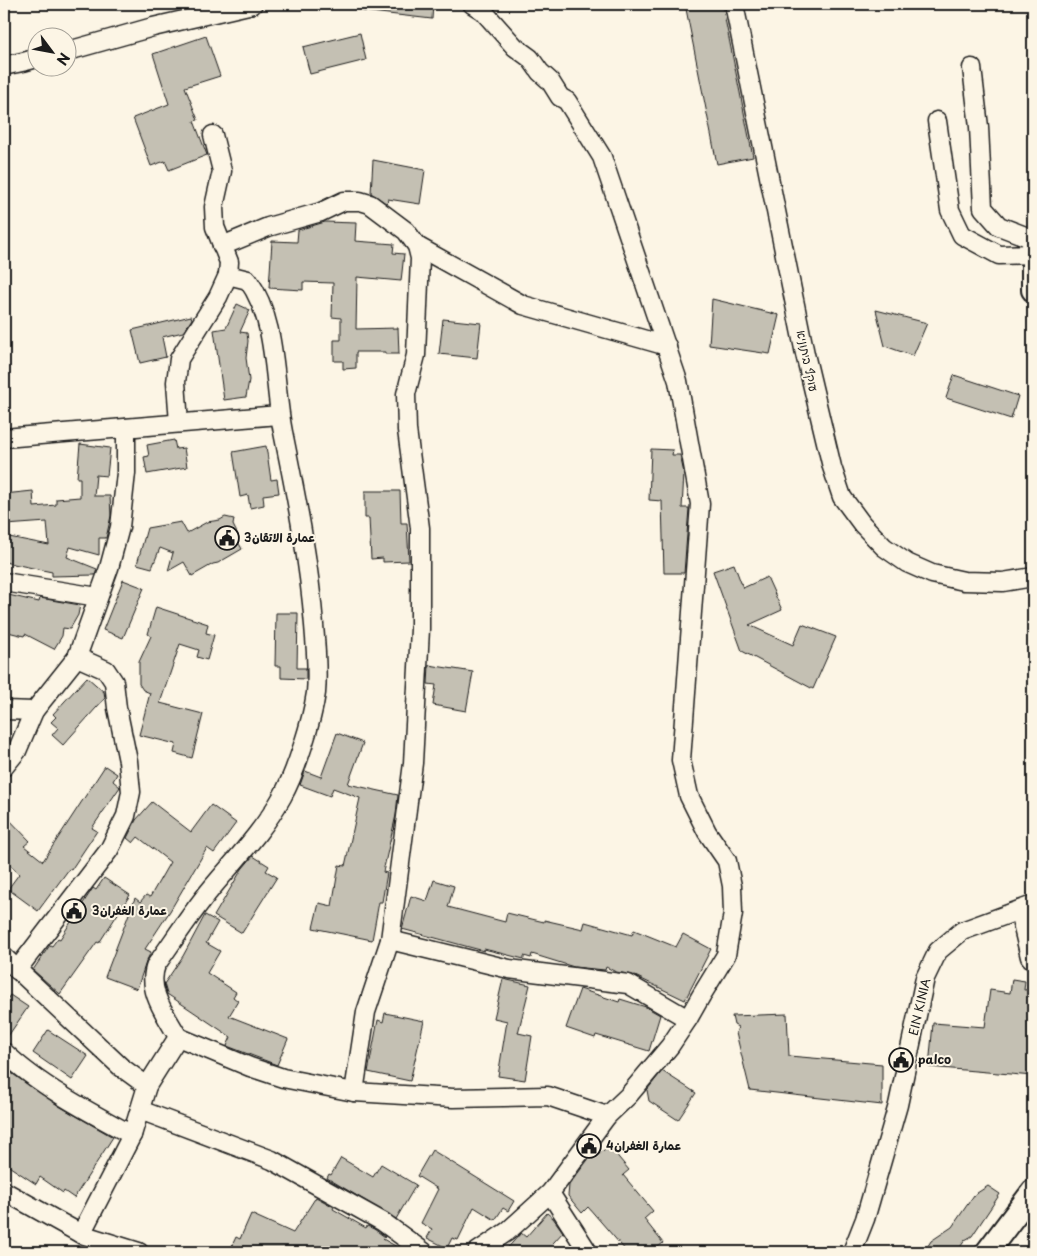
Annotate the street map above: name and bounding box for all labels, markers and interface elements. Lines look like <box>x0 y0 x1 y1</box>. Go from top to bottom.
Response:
north arrow <box>28 28 78 78</box>
text: N <box>52 49 75 69</box>
street label: עוקף ביתוניא <box>793 328 823 393</box>
public building icon: عمارة الاتقان3 <box>214 525 240 551</box>
place label: عمارة الاتقان3 <box>244 528 315 546</box>
public building icon: عمارة الغفران3 <box>61 898 87 924</box>
place label: عمارة الغفران3 <box>92 901 167 919</box>
street label: EIN KINIA <box>904 976 934 1037</box>
public building icon: palco <box>888 1047 914 1073</box>
place label: palco <box>918 1050 951 1068</box>
public building icon: عمارة الغفران4 <box>576 1133 602 1159</box>
place label: عمارة الغفران4 <box>606 1136 682 1154</box>

